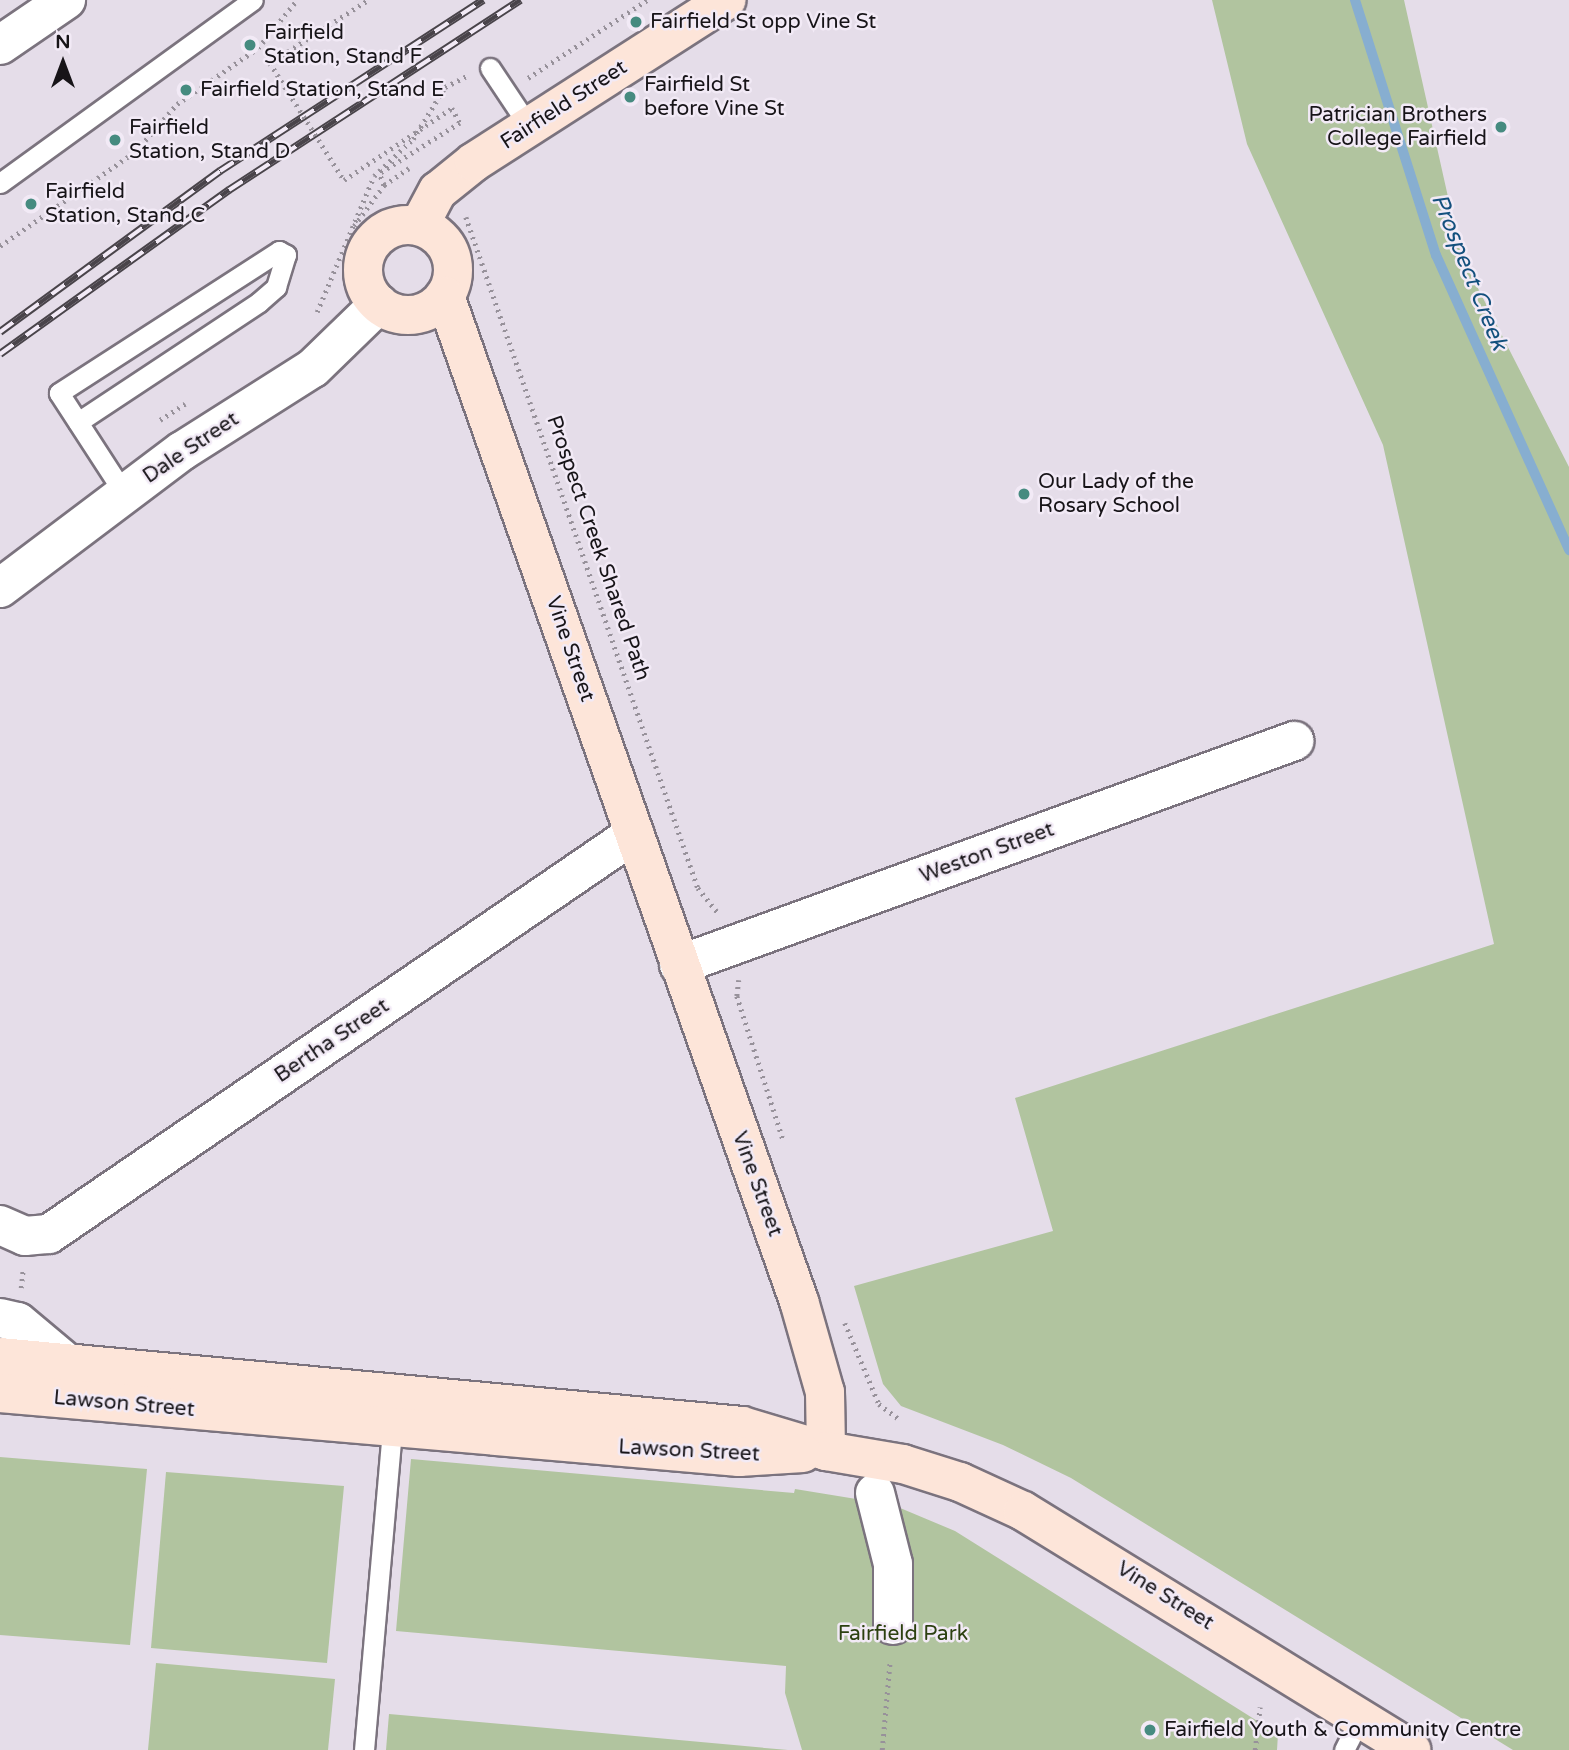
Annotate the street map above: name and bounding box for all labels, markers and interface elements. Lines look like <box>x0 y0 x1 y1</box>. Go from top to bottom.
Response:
place label: Fairfield St opp Vine St <box>650 9 876 35</box>
marker: Fairfield St opp Vine St <box>628 14 644 30</box>
place label: Fairfield Station, Stand F <box>264 20 422 70</box>
north arrow <box>28 28 98 98</box>
text: N <box>55 31 71 53</box>
marker: Fairfield Station, Stand F <box>242 37 258 53</box>
street label: Fairfield Street <box>496 55 632 155</box>
place label: Fairfield St before Vine St <box>644 72 785 122</box>
place label: Fairfield Station, Stand E <box>200 77 444 103</box>
marker: Fairfield Station, Stand E <box>178 82 194 98</box>
marker: Fairfield St before Vine St <box>622 89 638 105</box>
place label: Patrician Brothers College Fairfield <box>1308 102 1487 152</box>
place label: Fairfield Station, Stand D <box>129 115 290 165</box>
marker: Patrician Brothers College Fairfield <box>1493 119 1509 135</box>
marker: Fairfield Station, Stand D <box>107 132 123 148</box>
place label: Fairfield Station, Stand C <box>45 179 205 229</box>
water label: Prospect Creek <box>1425 190 1513 354</box>
marker: Fairfield Station, Stand C <box>23 196 39 212</box>
street label: Dale Street <box>138 407 244 489</box>
street label: Prospect Creek Shared Path <box>541 412 655 684</box>
place label: Our Lady of the Rosary School <box>1038 469 1194 519</box>
marker: Our Lady of the Rosary School <box>1016 486 1032 502</box>
street label: Vine Street <box>540 593 600 705</box>
street label: Weston Street <box>916 817 1058 889</box>
street label: Bertha Street <box>270 994 394 1088</box>
street label: Vine Street <box>726 1128 788 1240</box>
street label: Lawson Street <box>52 1385 196 1423</box>
street label: Lawson Street <box>618 1435 760 1467</box>
street label: Vine Street <box>1112 1556 1218 1636</box>
park label: Fairfield Park <box>838 1621 968 1647</box>
place label: Fairfield Youth & Community Centre <box>1164 1717 1521 1743</box>
marker: Fairfield Youth & Community Centre <box>1142 1722 1158 1738</box>

